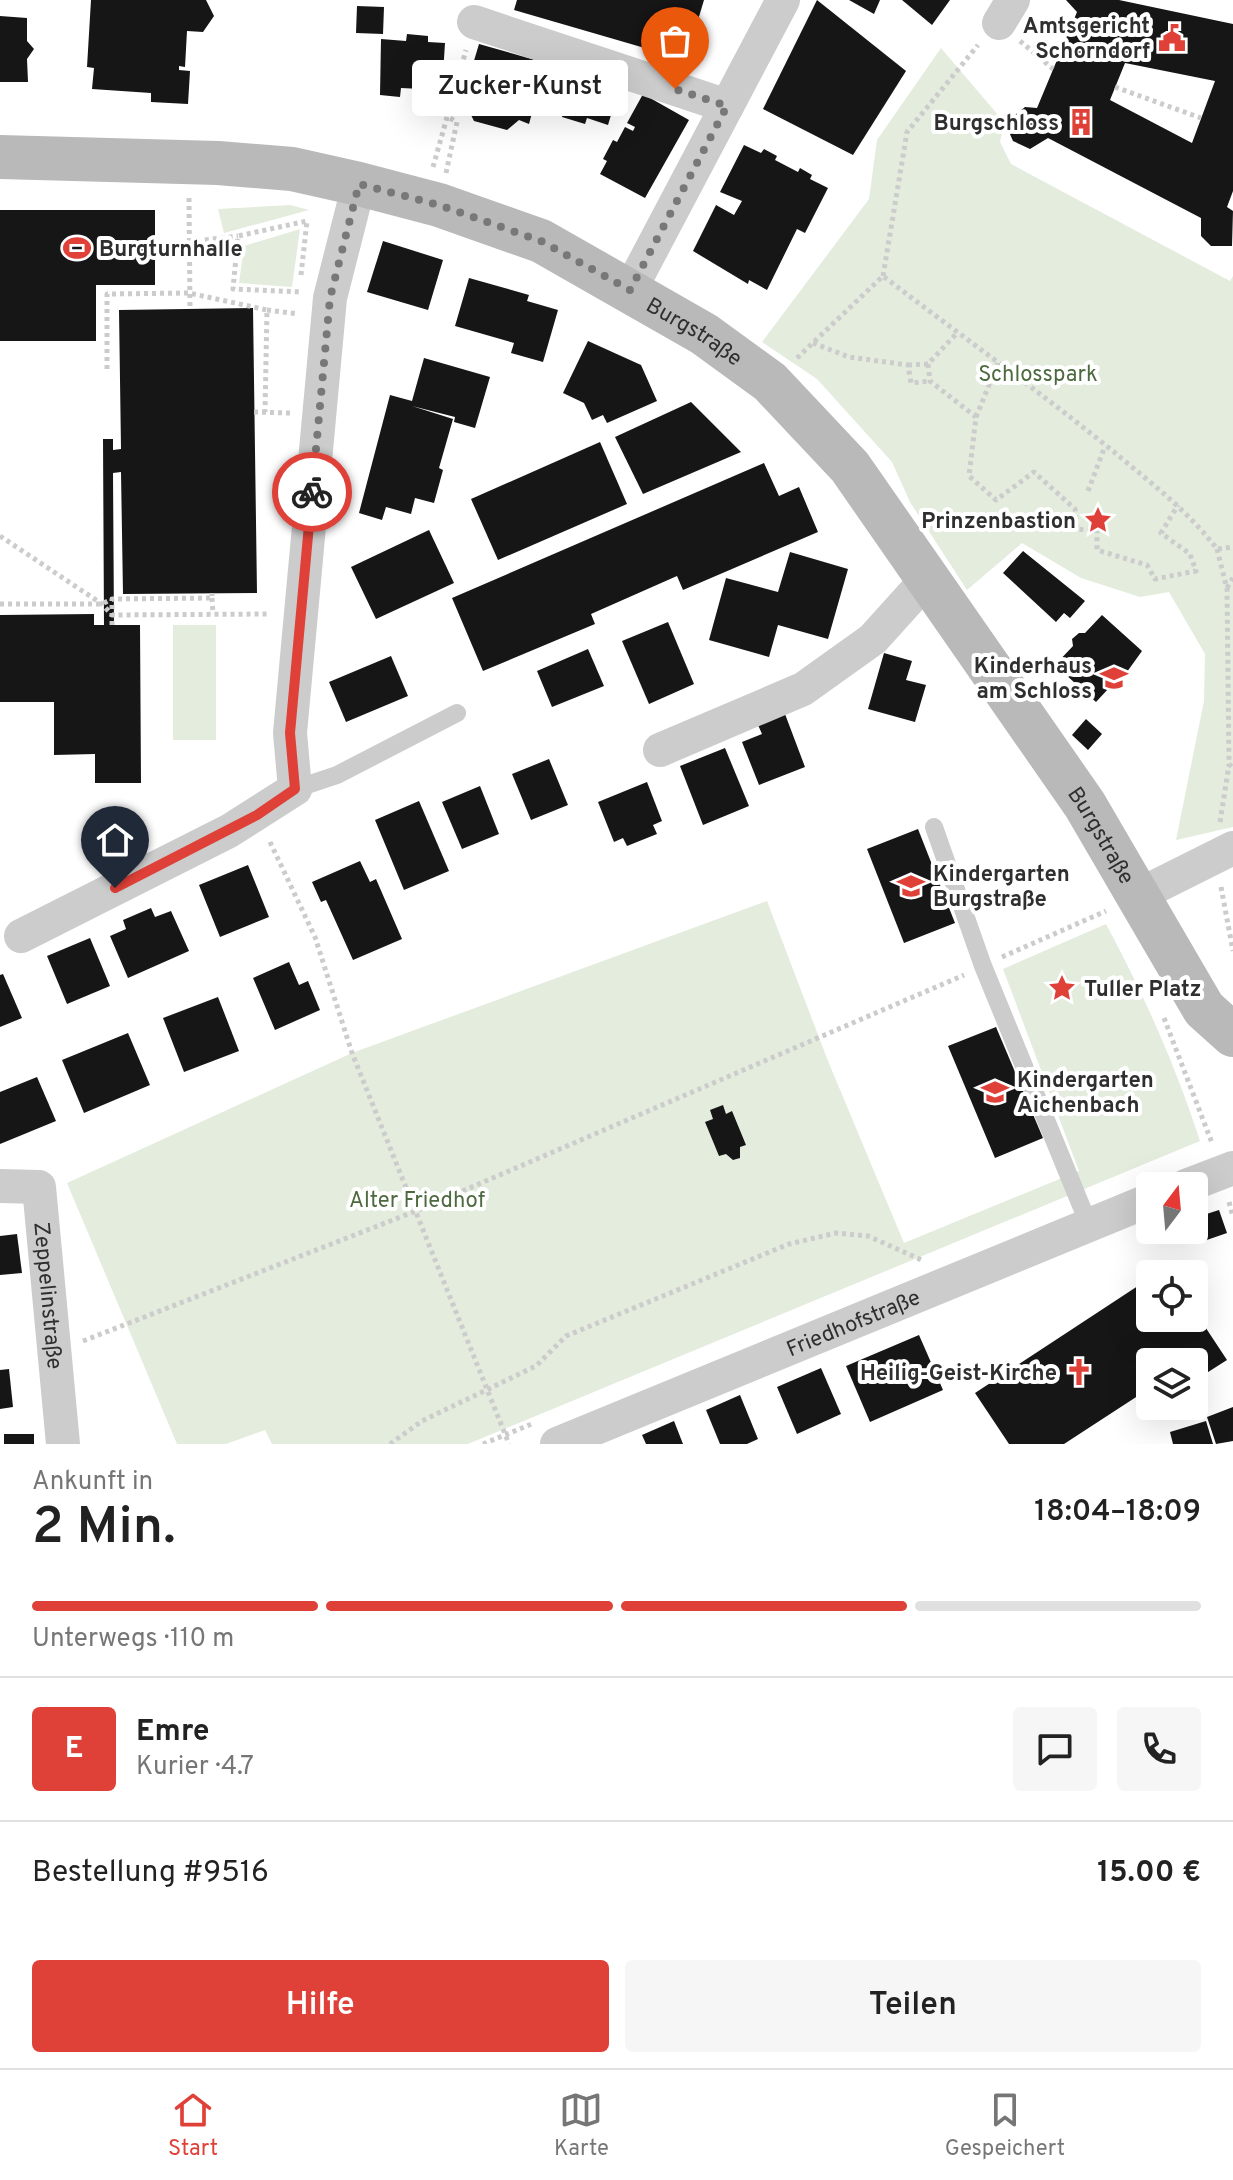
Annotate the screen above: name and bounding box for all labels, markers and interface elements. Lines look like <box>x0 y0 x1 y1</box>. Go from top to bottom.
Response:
pin <box>641 7 709 89</box>
place label: Amtsgericht Schorndorf <box>1023 14 1150 66</box>
icon: bag <box>653 19 697 63</box>
public building icon: Amtsgericht Schorndorf <box>1157 23 1187 53</box>
callout: Zucker-Kunst <box>411 61 627 117</box>
text: Zucker-Kunst <box>438 71 602 104</box>
building icon: Burgschloss <box>1066 107 1096 137</box>
place label: Burgschloss <box>934 111 1059 138</box>
sports icon: Burgturnhalle <box>62 233 92 263</box>
place label: Burgturnhalle <box>99 237 243 264</box>
street label: Burgstraße <box>641 293 747 373</box>
park label: Schlosspark <box>978 362 1098 389</box>
courier <box>272 452 352 532</box>
icon: bike <box>290 470 334 514</box>
place icon: Prinzenbastion <box>1083 505 1113 535</box>
place label: Prinzenbastion <box>921 509 1076 536</box>
place label: Kinderhaus am Schloss <box>974 654 1092 706</box>
school or university icon: Kinderhaus am Schloss <box>1099 663 1129 693</box>
street label: Burgstraße <box>1061 782 1139 890</box>
pin <box>81 806 149 888</box>
icon: home <box>93 818 137 862</box>
place label: Kindergarten Burgstraße <box>933 862 1070 914</box>
school or university icon: Kindergarten Burgstraße <box>896 871 926 901</box>
place icon: Tuller Platz <box>1047 973 1077 1003</box>
place label: Tuller Platz <box>1084 977 1201 1004</box>
place label: Kindergarten Aichenbach <box>1017 1068 1154 1120</box>
school or university icon: Kindergarten Aichenbach <box>980 1077 1010 1107</box>
north arrow <box>1136 1172 1208 1244</box>
map controls <box>1136 1172 1208 1420</box>
park label: Alter Friedhof <box>349 1188 485 1215</box>
street label: Zeppelinstraße <box>26 1221 67 1371</box>
button: locate <box>1136 1260 1208 1332</box>
street label: Friedhofstraße <box>783 1285 925 1364</box>
button: layers <box>1136 1348 1208 1420</box>
church icon: Heilig-Geist-Kirche <box>1064 1357 1094 1387</box>
place label: Heilig-Geist-Kirche <box>860 1361 1057 1388</box>
text: Ankunft in <box>32 1466 153 1499</box>
text: 18:04–18:09 <box>1034 1494 1201 1531</box>
text: 2 Min. <box>32 1496 176 1562</box>
text: Unterwegs · 110 m <box>32 1623 234 1656</box>
button: chat <box>1013 1707 1097 1791</box>
button: phone <box>1117 1707 1201 1791</box>
text: Emre <box>136 1714 209 1751</box>
text: E <box>65 1731 83 1768</box>
text: Kurier · 4.7 <box>136 1751 254 1784</box>
text: Bestellung #9516 <box>32 1855 269 1892</box>
text: 15.00 € <box>1097 1855 1201 1892</box>
button: Hilfe <box>32 1960 609 2052</box>
button: Teilen <box>625 1960 1201 2052</box>
tab: Start <box>168 2088 218 2163</box>
tab: Karte <box>554 2088 609 2163</box>
tab: Gespeichert <box>945 2088 1065 2163</box>

